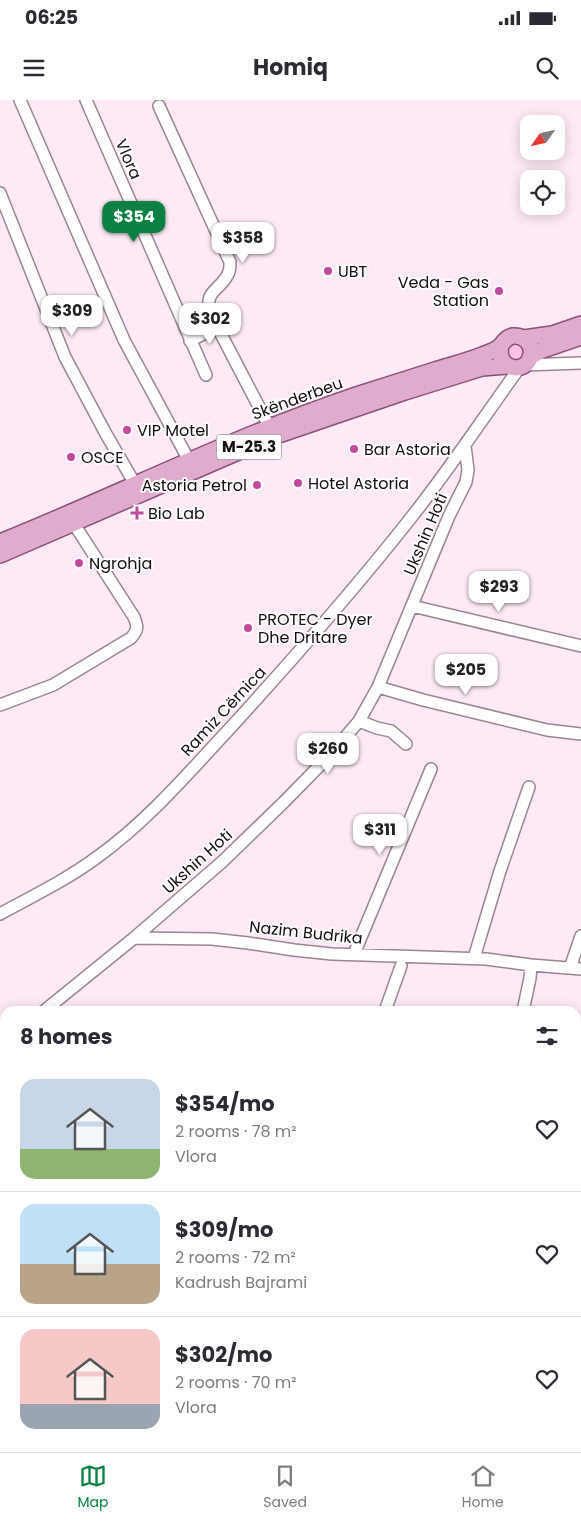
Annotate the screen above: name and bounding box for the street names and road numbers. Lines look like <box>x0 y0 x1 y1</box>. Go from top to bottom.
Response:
street label: Vlora <box>110 135 147 183</box>
street label: Skënderbeu <box>248 371 346 426</box>
road number: M-25.3 <box>216 434 282 460</box>
street label: Ukshin Hoti <box>398 490 453 579</box>
street label: Ramiz Cërnica <box>176 661 271 761</box>
street label: Ukshin Hoti <box>157 824 237 899</box>
street label: Nazim Budrika <box>248 915 364 950</box>

